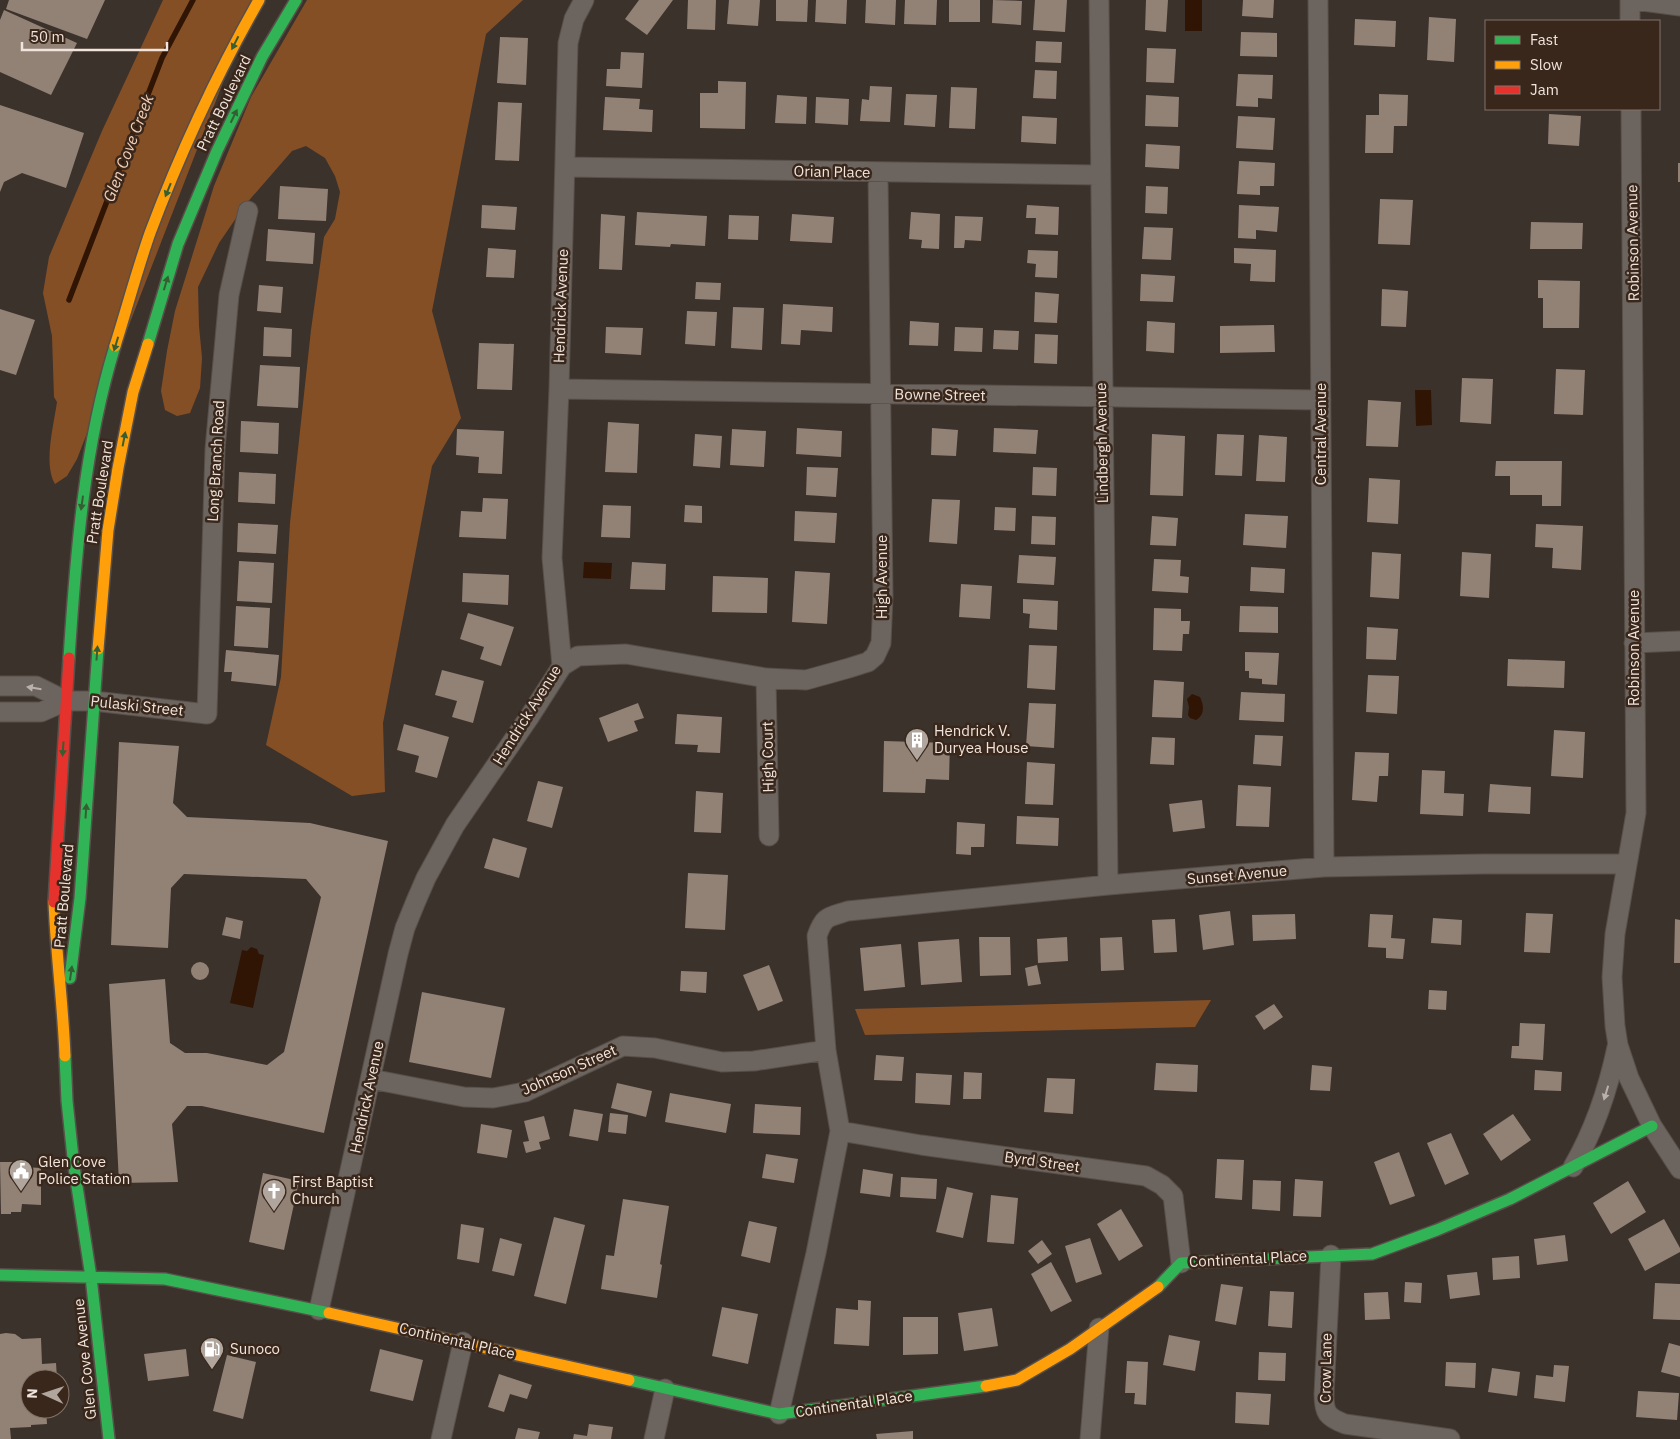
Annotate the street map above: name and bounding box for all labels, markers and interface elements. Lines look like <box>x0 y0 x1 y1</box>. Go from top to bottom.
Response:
scale bar <box>22 20 168 52</box>
legend <box>1485 20 1660 110</box>
text: 50 m <box>30 27 65 46</box>
text: Fast <box>1530 30 1558 49</box>
one-way arrow <box>231 36 239 50</box>
street label: Pratt Boulevard <box>192 52 255 154</box>
text: Slow <box>1530 55 1563 74</box>
text: Jam <box>1530 80 1559 99</box>
water label: Glen Cove Creek <box>98 91 158 205</box>
one-way arrow <box>230 109 238 123</box>
street label: Orian Place <box>793 161 871 182</box>
one-way arrow <box>163 183 171 197</box>
street label: Robinson Avenue <box>1622 185 1643 301</box>
street label: Hendrick Avenue <box>549 248 572 363</box>
one-way arrow <box>163 275 171 290</box>
one-way arrow <box>111 337 119 352</box>
street label: Lindbergh Avenue <box>1091 383 1112 503</box>
street label: Central Avenue <box>1311 383 1330 485</box>
street label: Bowne Street <box>894 384 986 405</box>
street label: Long Branch Road <box>203 400 228 522</box>
one-way arrow <box>120 431 128 447</box>
street label: Pratt Boulevard <box>82 439 117 545</box>
one-way arrow <box>78 495 86 511</box>
street label: High Avenue <box>872 535 891 619</box>
street label: Robinson Avenue <box>1624 590 1643 706</box>
one-way arrow <box>94 644 102 660</box>
street label: Hendrick Avenue <box>488 661 565 768</box>
one-way arrow <box>26 684 42 692</box>
street label: Pulaski Street <box>90 691 184 720</box>
street label: High Court <box>757 721 778 793</box>
place label: Hendrick V. Duryea House <box>934 721 1029 757</box>
building icon: Hendrick V. Duryea House <box>904 727 930 761</box>
one-way arrow <box>58 741 66 757</box>
one-way arrow <box>82 803 90 819</box>
street label: Pratt Boulevard <box>49 843 78 949</box>
street label: Sunset Avenue <box>1186 861 1288 888</box>
one-way arrow <box>67 964 75 980</box>
street label: Hendrick Avenue <box>345 1039 388 1155</box>
street label: Johnson Street <box>518 1040 619 1099</box>
one-way arrow <box>1602 1085 1610 1100</box>
street label: Byrd Street <box>1003 1147 1081 1176</box>
place label: Glen Cove Police Station <box>38 1152 130 1188</box>
public building icon: Glen Cove Police Station <box>8 1158 34 1192</box>
place label: First Baptist Church <box>292 1172 374 1208</box>
church icon: First Baptist Church <box>261 1178 287 1212</box>
street label: Continental Place <box>1188 1246 1308 1271</box>
street label: Glen Cove Avenue <box>69 1298 100 1420</box>
street label: Continental Place <box>397 1318 517 1363</box>
street label: Crow Lane <box>1315 1333 1336 1403</box>
fuel station icon: Sunoco <box>199 1336 225 1370</box>
place label: Sunoco <box>230 1339 280 1358</box>
north arrow <box>20 1369 70 1419</box>
street label: Continental Place <box>794 1386 914 1421</box>
text: N <box>23 1388 41 1399</box>

